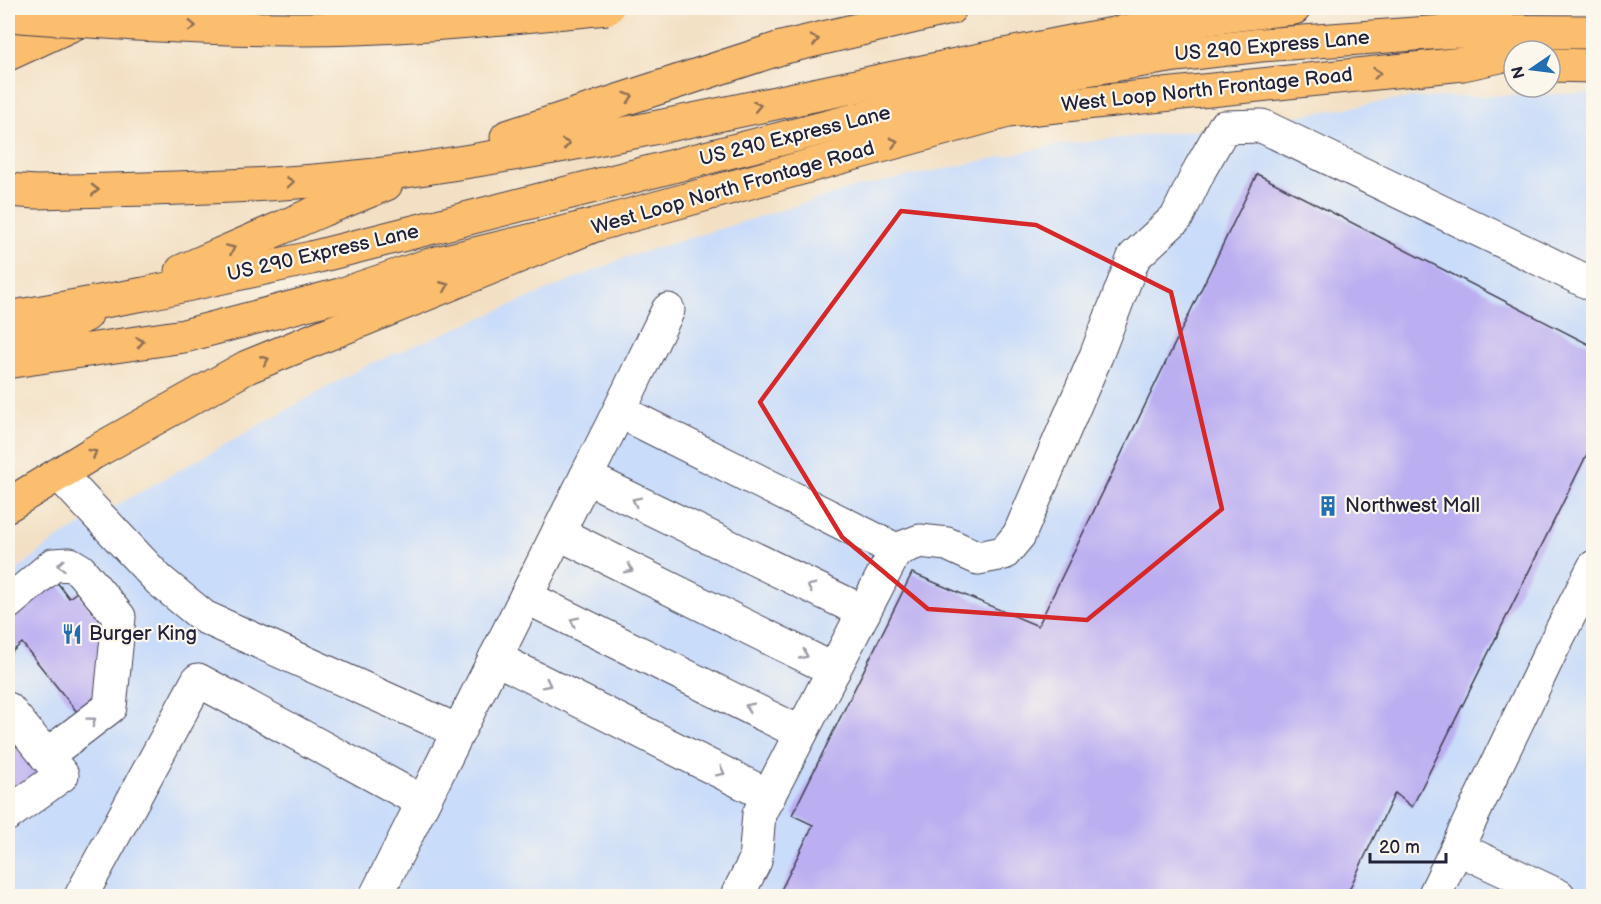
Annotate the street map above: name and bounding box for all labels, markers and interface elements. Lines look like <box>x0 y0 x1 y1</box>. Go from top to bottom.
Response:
one-way arrow <box>187 20 196 33</box>
street label: US 290 Express Lane <box>1173 25 1371 66</box>
one-way arrow <box>810 34 820 47</box>
north arrow <box>1502 39 1562 99</box>
street label: West Loop North Frontage Road <box>1060 63 1354 117</box>
text: N <box>1508 64 1530 80</box>
one-way arrow <box>1372 67 1381 79</box>
one-way arrow <box>623 91 634 104</box>
one-way arrow <box>752 100 762 113</box>
street label: US 290 Express Lane <box>697 101 893 171</box>
street label: West Loop North Frontage Road <box>589 136 877 240</box>
one-way arrow <box>889 137 899 150</box>
one-way arrow <box>560 138 570 151</box>
one-way arrow <box>285 176 294 189</box>
one-way arrow <box>90 184 99 197</box>
street label: US 290 Express Lane <box>225 219 421 287</box>
one-way arrow <box>225 245 236 257</box>
one-way arrow <box>439 281 450 293</box>
one-way arrow <box>135 337 145 349</box>
one-way arrow <box>258 355 269 367</box>
one-way arrow <box>87 448 98 460</box>
building icon: Northwest Mall <box>1316 494 1340 518</box>
place label: Northwest Mall <box>1345 494 1480 518</box>
one-way arrow <box>631 497 642 509</box>
one-way arrow <box>56 558 66 571</box>
one-way arrow <box>623 561 634 573</box>
one-way arrow <box>806 582 817 594</box>
one-way arrow <box>569 617 580 628</box>
restaurant icon: Burger King <box>60 622 84 646</box>
place label: Burger King <box>89 622 197 646</box>
one-way arrow <box>798 648 808 659</box>
one-way arrow <box>541 677 552 688</box>
one-way arrow <box>744 703 755 714</box>
one-way arrow <box>86 717 97 728</box>
one-way arrow <box>715 765 726 776</box>
scale bar <box>1370 826 1446 864</box>
text: 20 m <box>1379 837 1420 858</box>

